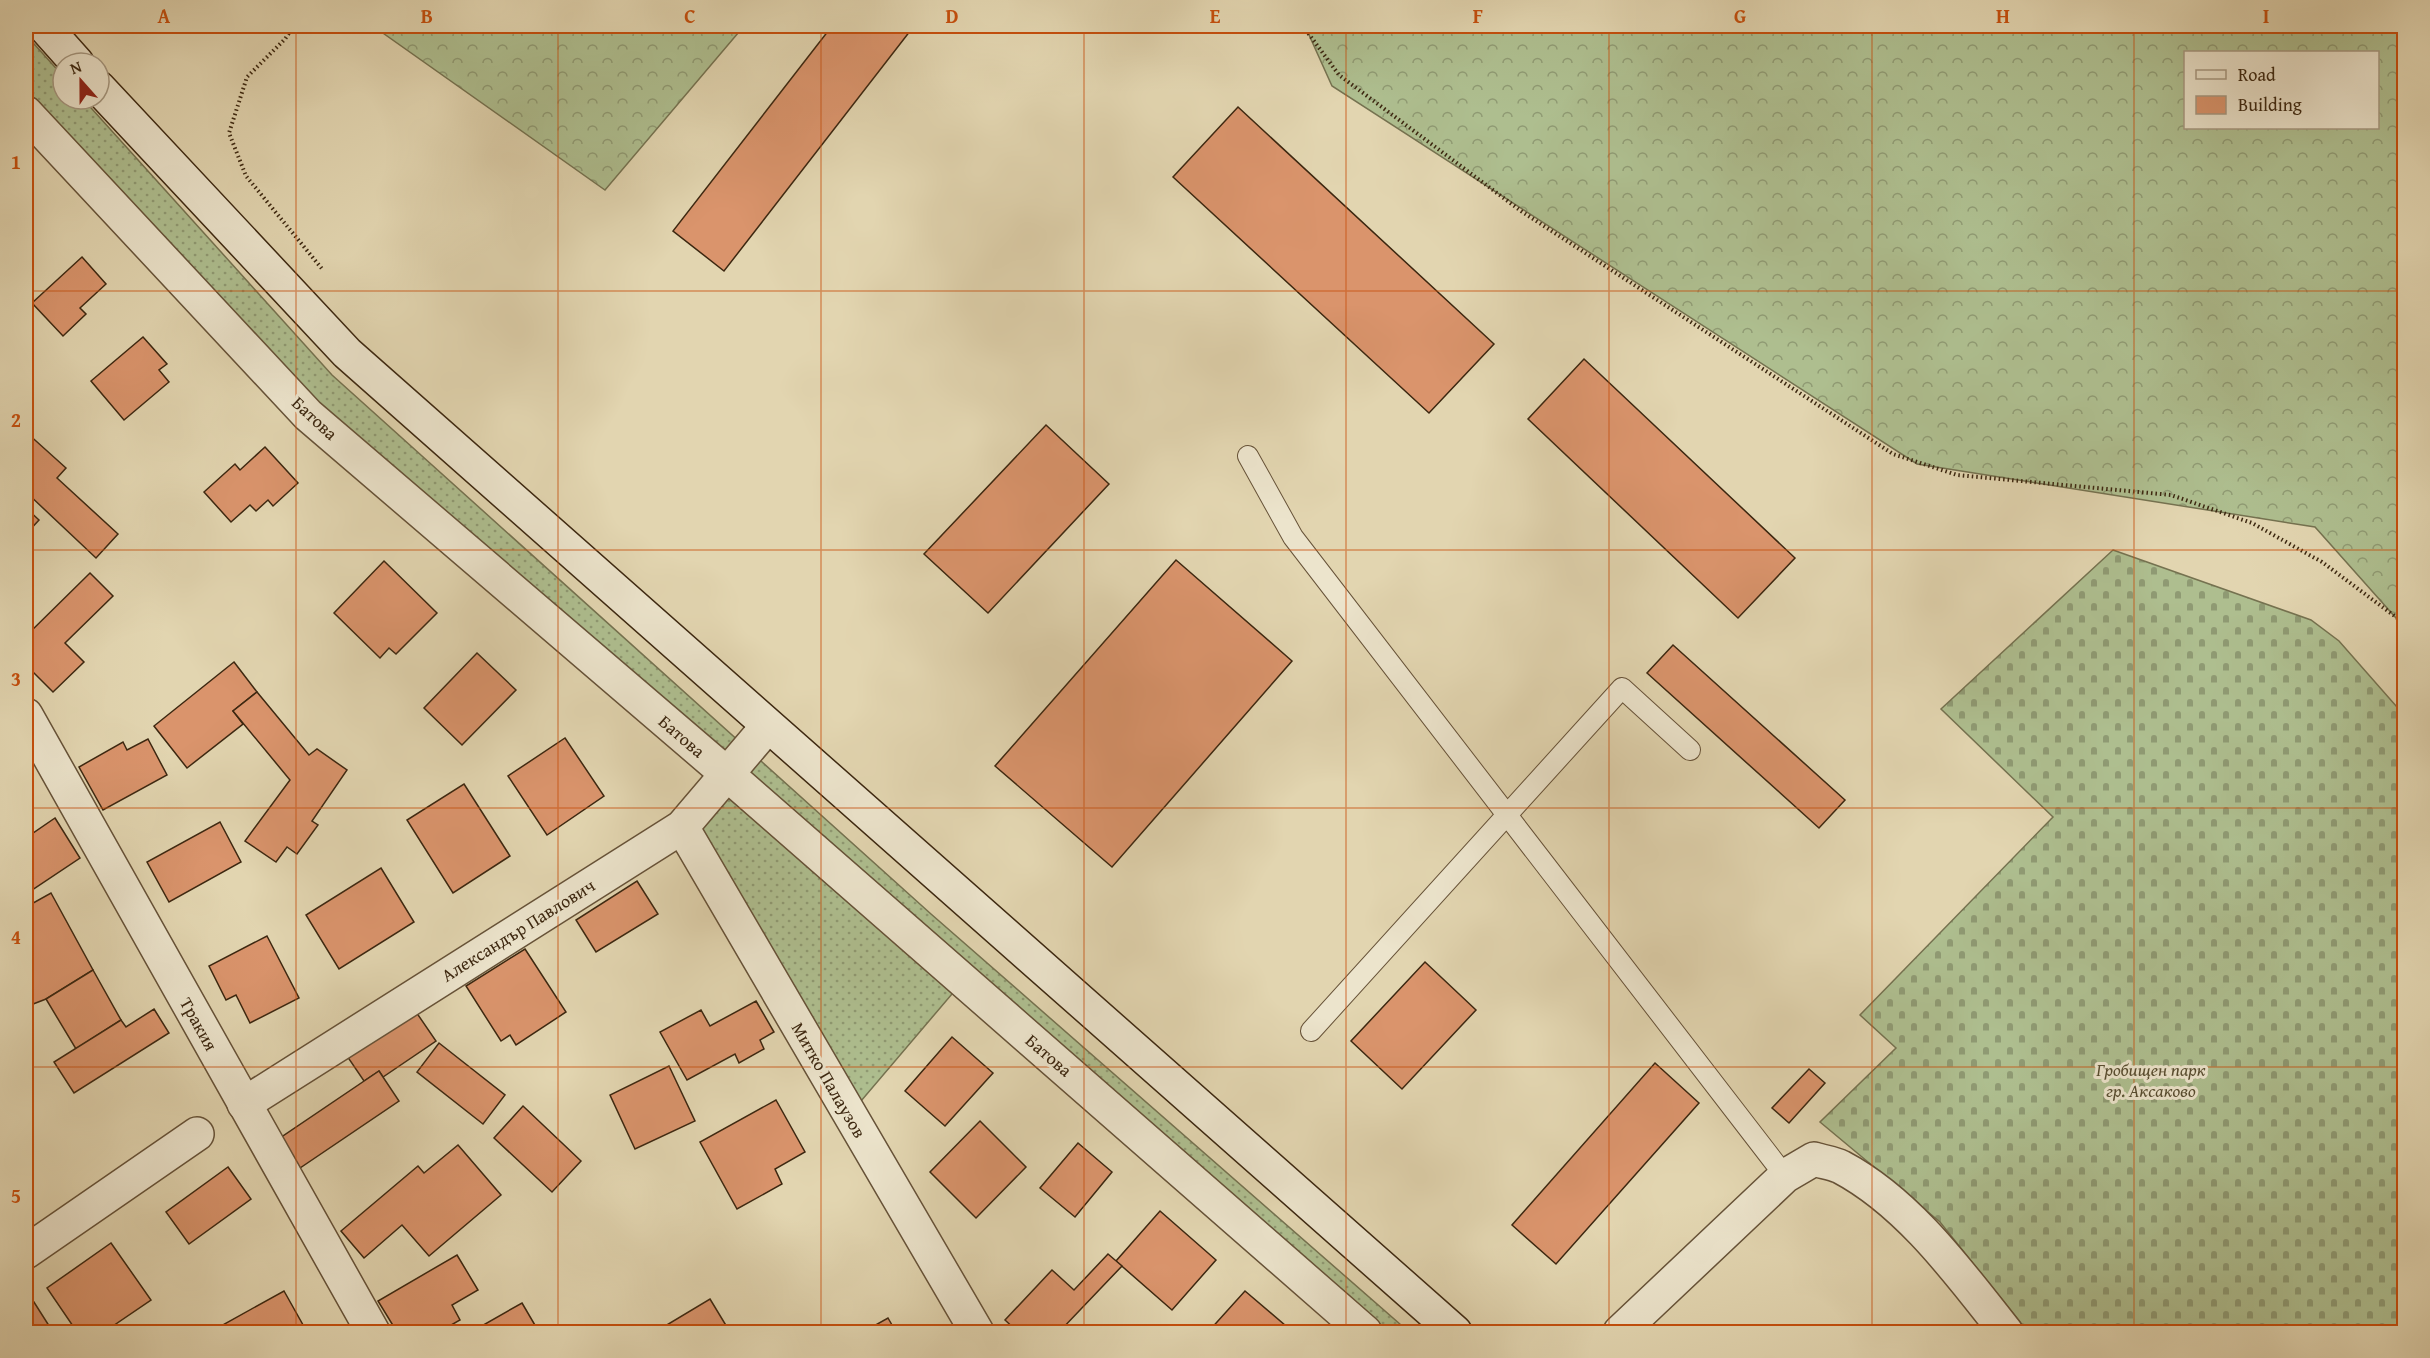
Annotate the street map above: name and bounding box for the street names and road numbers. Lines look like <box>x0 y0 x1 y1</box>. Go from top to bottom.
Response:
street label: Батова <box>286 390 344 447</box>
street label: Батова <box>653 708 712 764</box>
street label: Александър Павлович <box>436 871 600 988</box>
street label: Тракия <box>173 992 225 1056</box>
street label: Митко Палаузов <box>785 1017 873 1143</box>
street label: Батова <box>1020 1027 1079 1083</box>

